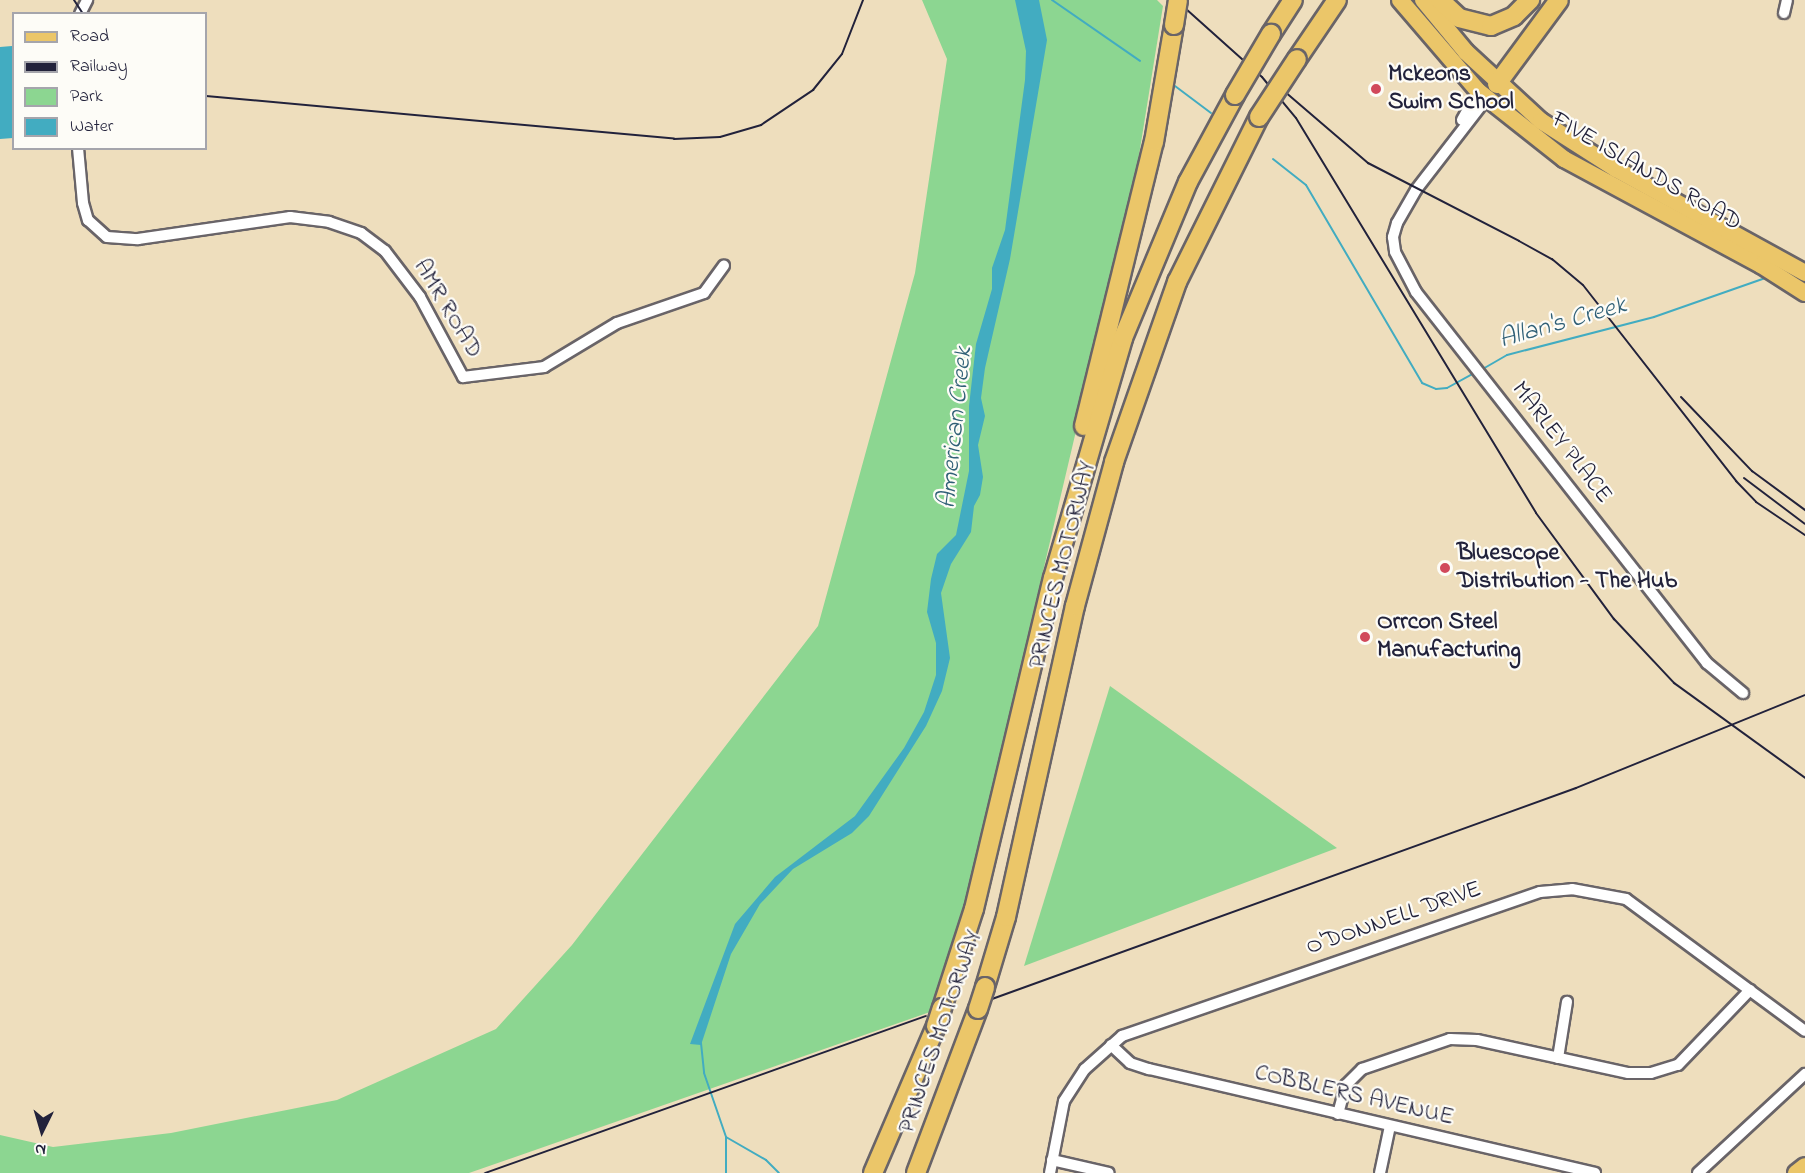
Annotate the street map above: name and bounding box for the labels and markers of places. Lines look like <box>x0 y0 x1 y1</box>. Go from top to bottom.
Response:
place label: Mckeons Swim School <box>1388 61 1514 117</box>
marker: Mckeons Swim School <box>1369 82 1383 96</box>
place label: Bluescope Distribution - The Hub <box>1457 540 1677 596</box>
marker: Bluescope Distribution - The Hub <box>1438 561 1452 575</box>
place label: Orrcon Steel Manufacturing <box>1377 609 1521 665</box>
marker: Orrcon Steel Manufacturing <box>1358 630 1372 644</box>

